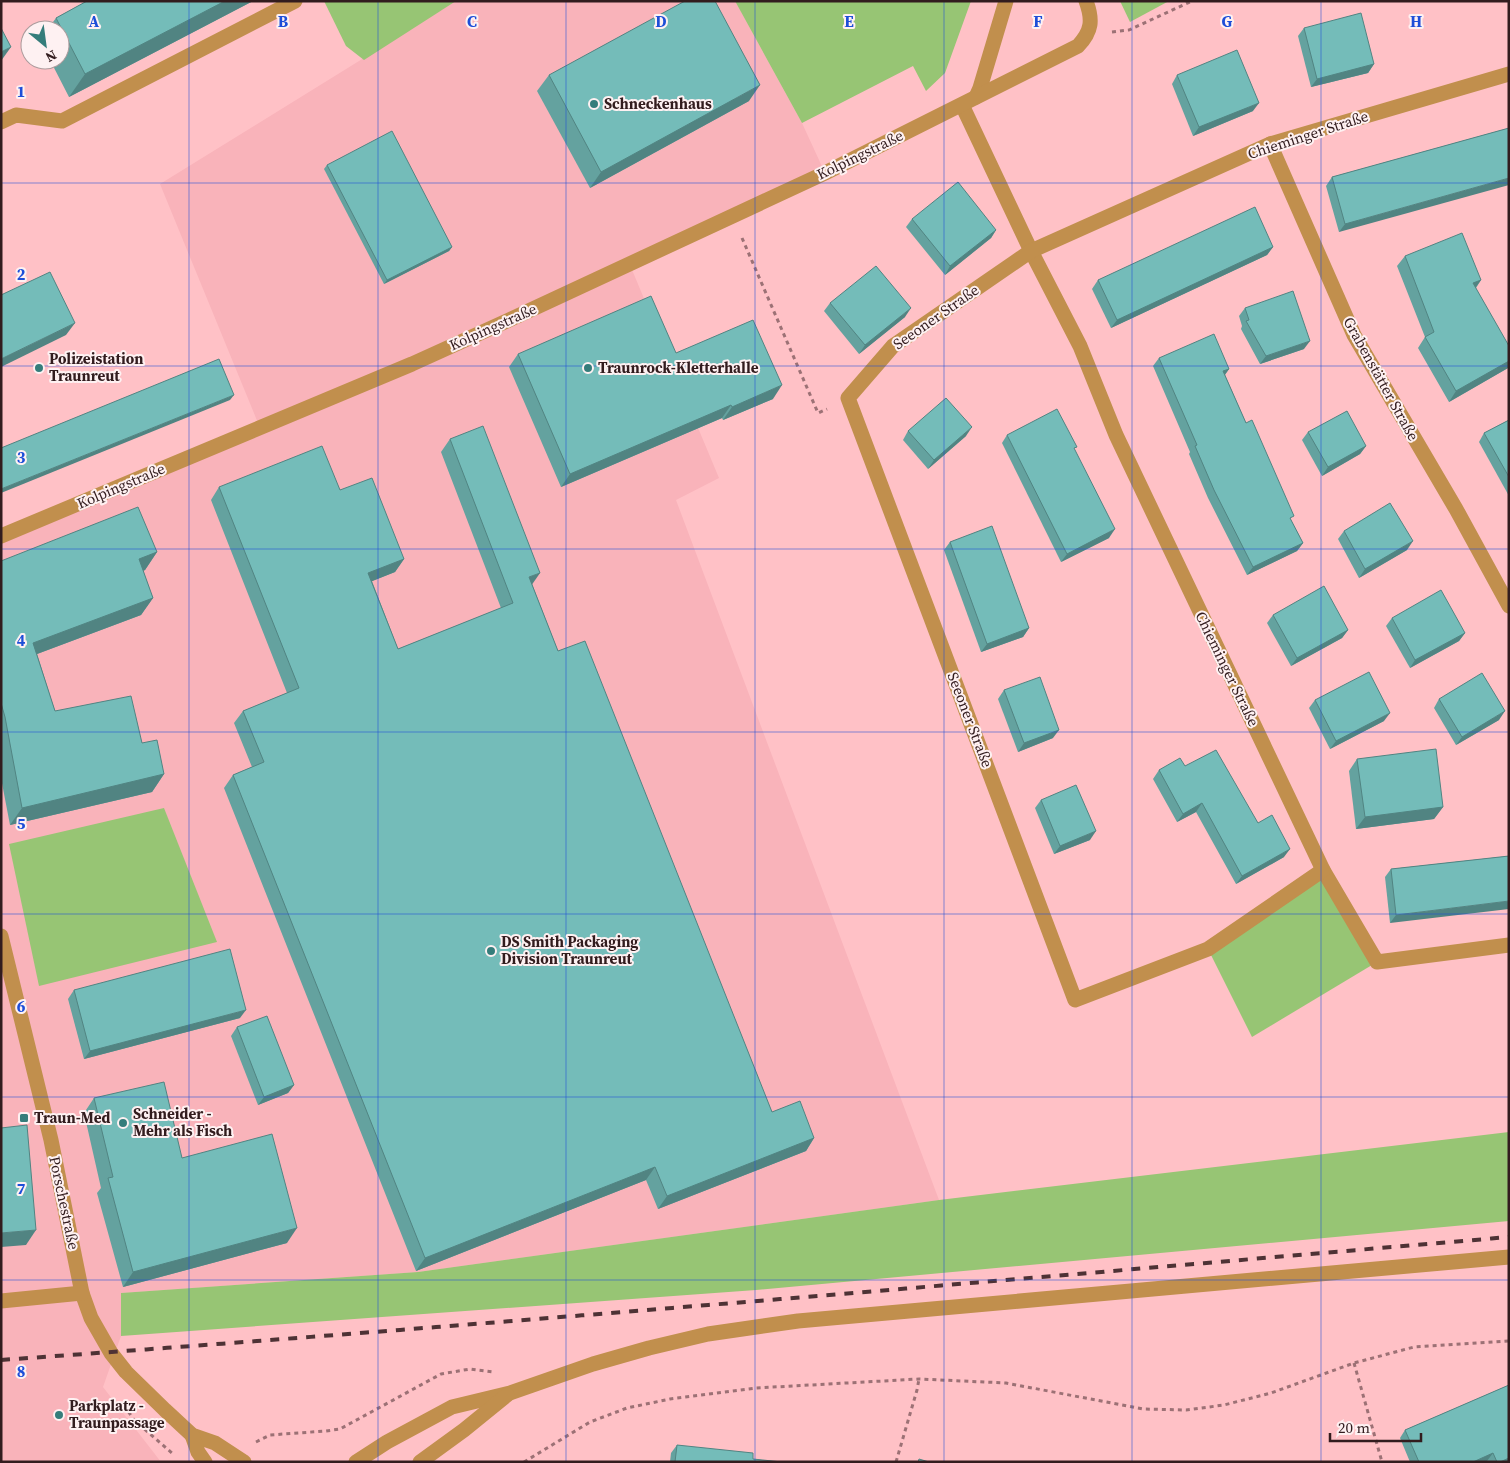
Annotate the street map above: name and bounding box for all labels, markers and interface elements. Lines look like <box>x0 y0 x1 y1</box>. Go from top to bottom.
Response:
text: A <box>89 10 100 32</box>
text: B <box>278 10 289 32</box>
text: C <box>467 10 477 32</box>
text: D <box>655 10 667 32</box>
text: E <box>844 10 854 32</box>
text: F <box>1033 10 1043 32</box>
text: G <box>1222 10 1233 32</box>
text: H <box>1410 10 1422 32</box>
north arrow <box>20 20 70 70</box>
text: N <box>42 45 61 68</box>
text: 1 <box>17 80 25 102</box>
place label: Schneckenhaus <box>604 93 712 114</box>
marker: Schneckenhaus <box>588 98 600 110</box>
street label: Chieminger Straße <box>1245 105 1371 164</box>
street label: Kolpingstraße <box>813 124 907 185</box>
text: 2 <box>17 263 26 285</box>
street label: Seeoner Straße <box>889 279 983 354</box>
street label: Kolpingstraße <box>446 298 540 355</box>
street label: Grabenstätter Straße <box>1339 313 1424 445</box>
place label: Polizeistation Traunreut <box>49 348 143 386</box>
place label: Traunrock-Kletterhalle <box>598 357 759 378</box>
marker: Polizeistation Traunreut <box>33 362 45 374</box>
marker: Traunrock-Kletterhalle <box>582 362 594 374</box>
text: 3 <box>17 446 26 468</box>
street label: Kolpingstraße <box>74 457 168 514</box>
street label: Chieminger Straße <box>1190 608 1265 730</box>
text: 4 <box>17 629 26 651</box>
street label: Seeoner Straße <box>943 669 998 771</box>
text: 5 <box>17 812 26 834</box>
place label: DS Smith Packaging Division Traunreut <box>501 931 639 969</box>
marker: DS Smith Packaging Division Traunreut <box>485 945 497 957</box>
text: 6 <box>17 995 26 1017</box>
place label: Schneider - Mehr als Fisch <box>133 1103 232 1141</box>
place label: Traun-Med <box>34 1107 110 1128</box>
marker: Traun-Med <box>18 1112 30 1124</box>
marker: Schneider - Mehr als Fisch <box>117 1117 129 1129</box>
street label: Porschestraße <box>44 1154 85 1252</box>
text: 7 <box>17 1177 26 1199</box>
text: 8 <box>17 1360 25 1382</box>
place label: Parkplatz - Traunpassage <box>69 1395 165 1433</box>
marker: Parkplatz - Traunpassage <box>53 1409 65 1421</box>
scale bar <box>1330 1410 1421 1442</box>
text: 20 m <box>1338 1417 1370 1438</box>

